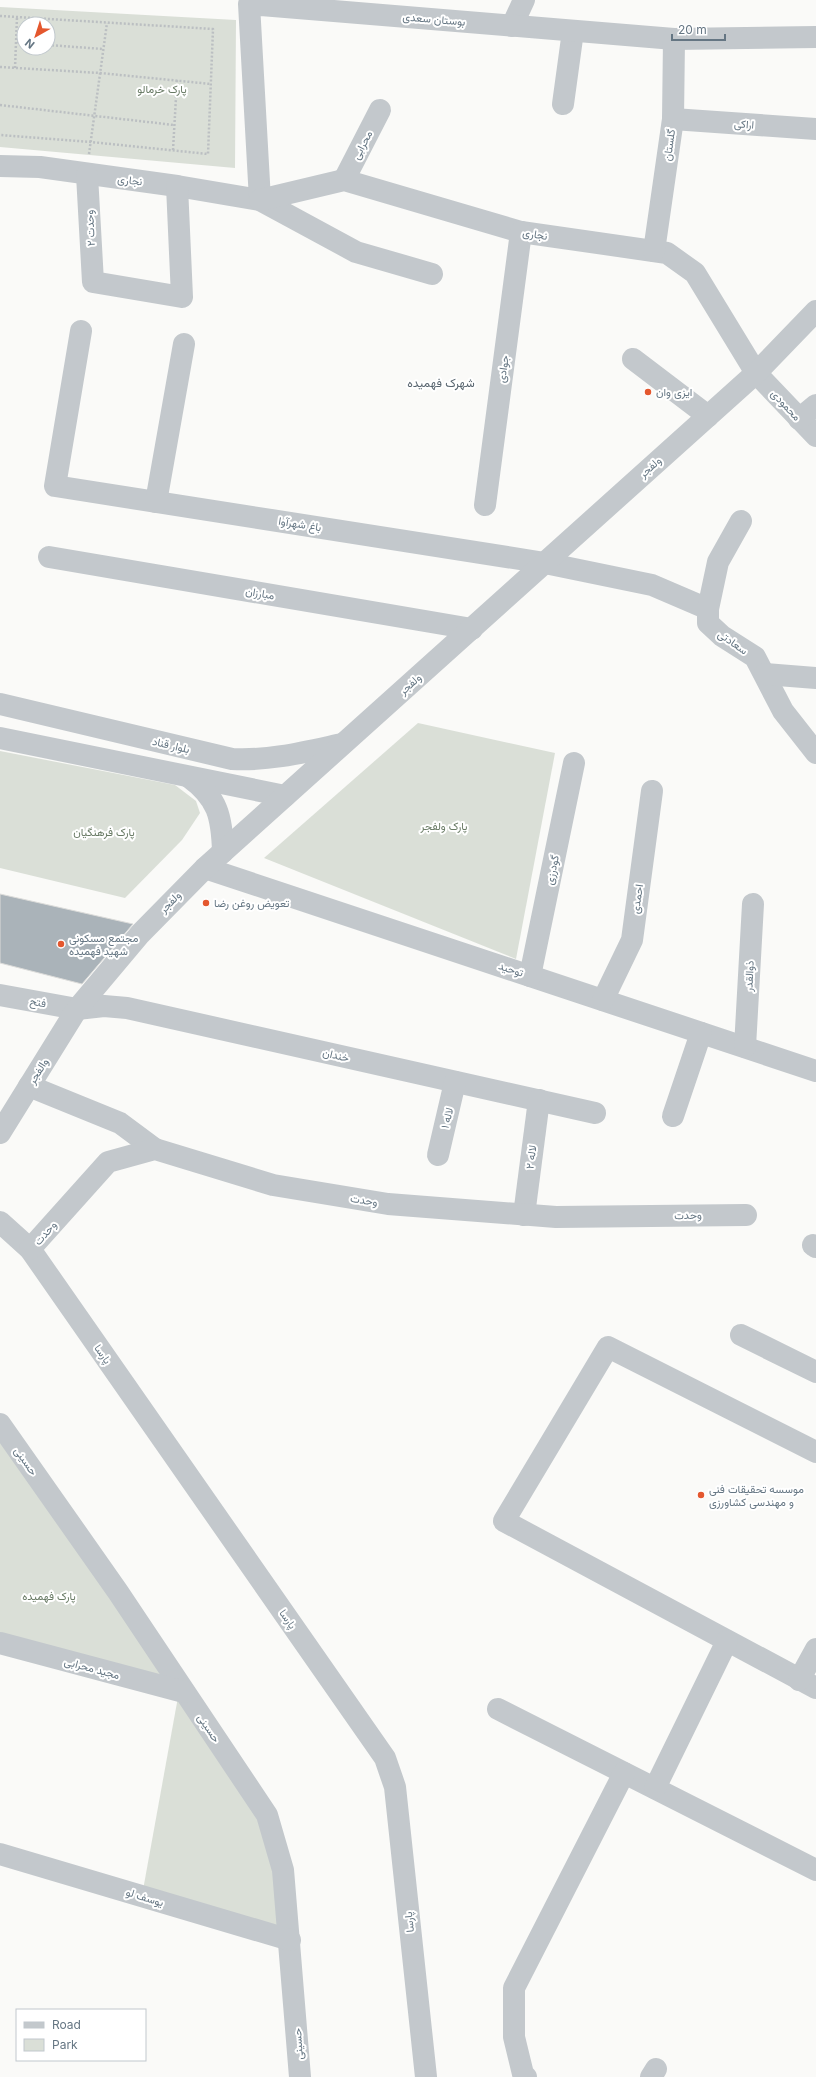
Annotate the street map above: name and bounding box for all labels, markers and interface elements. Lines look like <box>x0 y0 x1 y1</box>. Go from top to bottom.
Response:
street label: بوستان سعدی <box>402 9 466 29</box>
north arrow <box>16 16 56 56</box>
scale bar <box>672 16 725 42</box>
text: 20 m <box>678 22 707 37</box>
text: N <box>22 36 37 52</box>
park label: پارک خرمالو <box>137 82 187 97</box>
street label: اراکی <box>733 116 755 132</box>
street label: محرابی <box>349 128 375 162</box>
street label: گلستان <box>660 128 678 162</box>
street label: نجاری <box>117 172 143 188</box>
street label: وحدت ۲ <box>82 209 98 247</box>
street label: نجاری <box>522 225 548 243</box>
street label: جوادی <box>494 354 512 384</box>
district label: شهرک فهمیده <box>407 375 475 391</box>
place label: ایزی وان <box>656 385 692 399</box>
street label: محمودی <box>768 386 804 424</box>
marker: ایزی وان <box>643 387 653 397</box>
street label: ولفجر <box>635 453 664 481</box>
street label: باغ شهرآوا <box>277 514 322 535</box>
street label: مبارزان <box>244 584 276 602</box>
street label: سعادتی <box>715 627 751 658</box>
street label: ولفجر <box>395 670 424 698</box>
street label: بلوار قناد <box>151 734 191 756</box>
park label: پارک ولفجر <box>419 819 468 834</box>
park label: پارک فرهنگیان <box>73 825 135 840</box>
street label: گودرزی <box>542 854 562 886</box>
street label: احمدی <box>628 883 646 915</box>
street label: ولفجر <box>155 888 184 917</box>
place label: تعویض روغن رضا <box>214 896 290 910</box>
marker: تعویض روغن رضا <box>201 898 211 908</box>
place label: مجتمع مسکونی شهید فهمیده <box>69 931 138 958</box>
marker: مجتمع مسکونی شهید فهمیده <box>56 939 66 949</box>
street label: توحید <box>497 958 526 980</box>
street label: ذوالقدر <box>741 960 757 993</box>
street label: فتح <box>28 994 47 1011</box>
street label: خندان <box>321 1045 351 1065</box>
street label: والفجر <box>24 1055 51 1087</box>
street label: لاله ۱ <box>438 1106 456 1130</box>
street label: لاله ۲ <box>523 1144 539 1170</box>
street label: وحدت <box>349 1191 379 1209</box>
street label: وحدت <box>674 1208 702 1222</box>
street label: وحدت <box>31 1218 59 1248</box>
street label: پارسا <box>90 1341 115 1367</box>
street label: حسینی <box>11 1444 41 1478</box>
place label: موسسه تحقیقات فنی و مهندسی کشاورزی <box>709 1482 804 1509</box>
marker: موسسه تحقیقات فنی و مهندسی کشاورزی <box>696 1490 706 1500</box>
park label: پارک فهمیده <box>22 1589 76 1604</box>
street label: پارسا <box>275 1606 300 1632</box>
street label: مجید محرابی <box>63 1654 122 1682</box>
street label: حسینی <box>194 1711 224 1745</box>
street label: یوسف لو <box>124 1885 166 1909</box>
street label: پارسا <box>401 1911 418 1933</box>
legend <box>16 2009 146 2061</box>
text: Road <box>52 2017 81 2032</box>
street label: حسینی <box>290 2028 306 2060</box>
text: Park <box>52 2037 78 2052</box>

